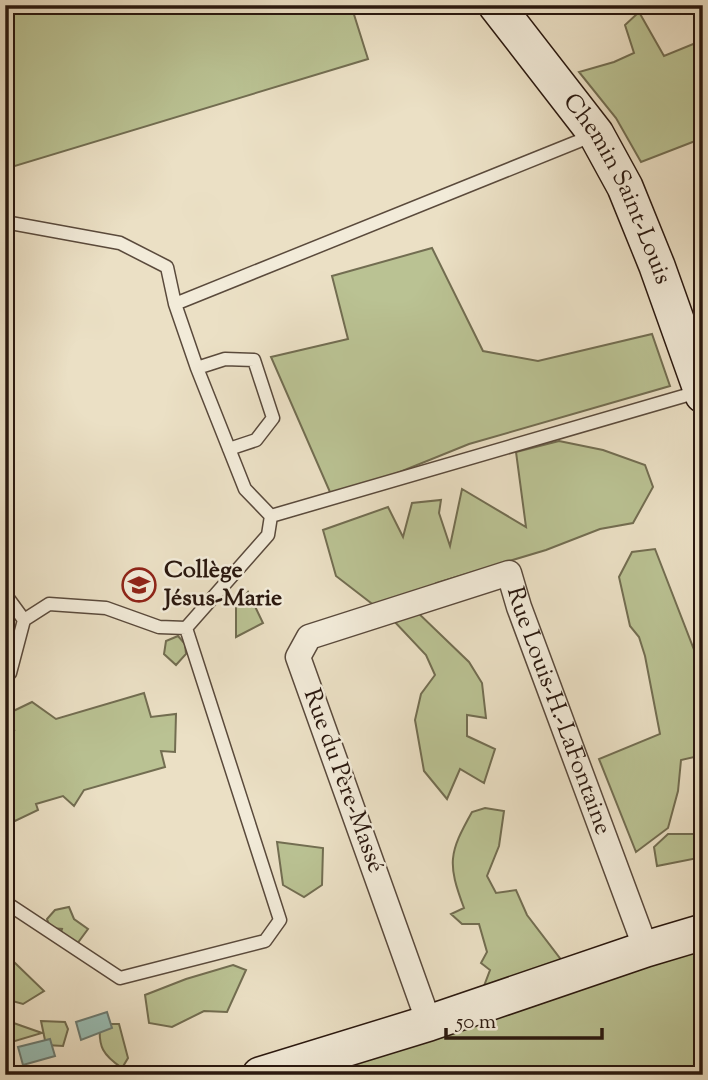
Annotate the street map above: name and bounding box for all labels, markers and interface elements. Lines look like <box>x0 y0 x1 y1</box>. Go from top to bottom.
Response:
street label: Chemin Saint-Louis <box>554 87 679 289</box>
place label: Collège Jésus-Marie <box>162 554 282 616</box>
school or university icon: Collège Jésus-Marie <box>120 566 158 604</box>
street label: Rue Louis-H.-LaFontaine <box>497 583 619 840</box>
street label: Rue du Père-Massé <box>294 684 392 878</box>
scale bar <box>446 996 601 1040</box>
text: 50 m <box>455 1008 496 1038</box>

